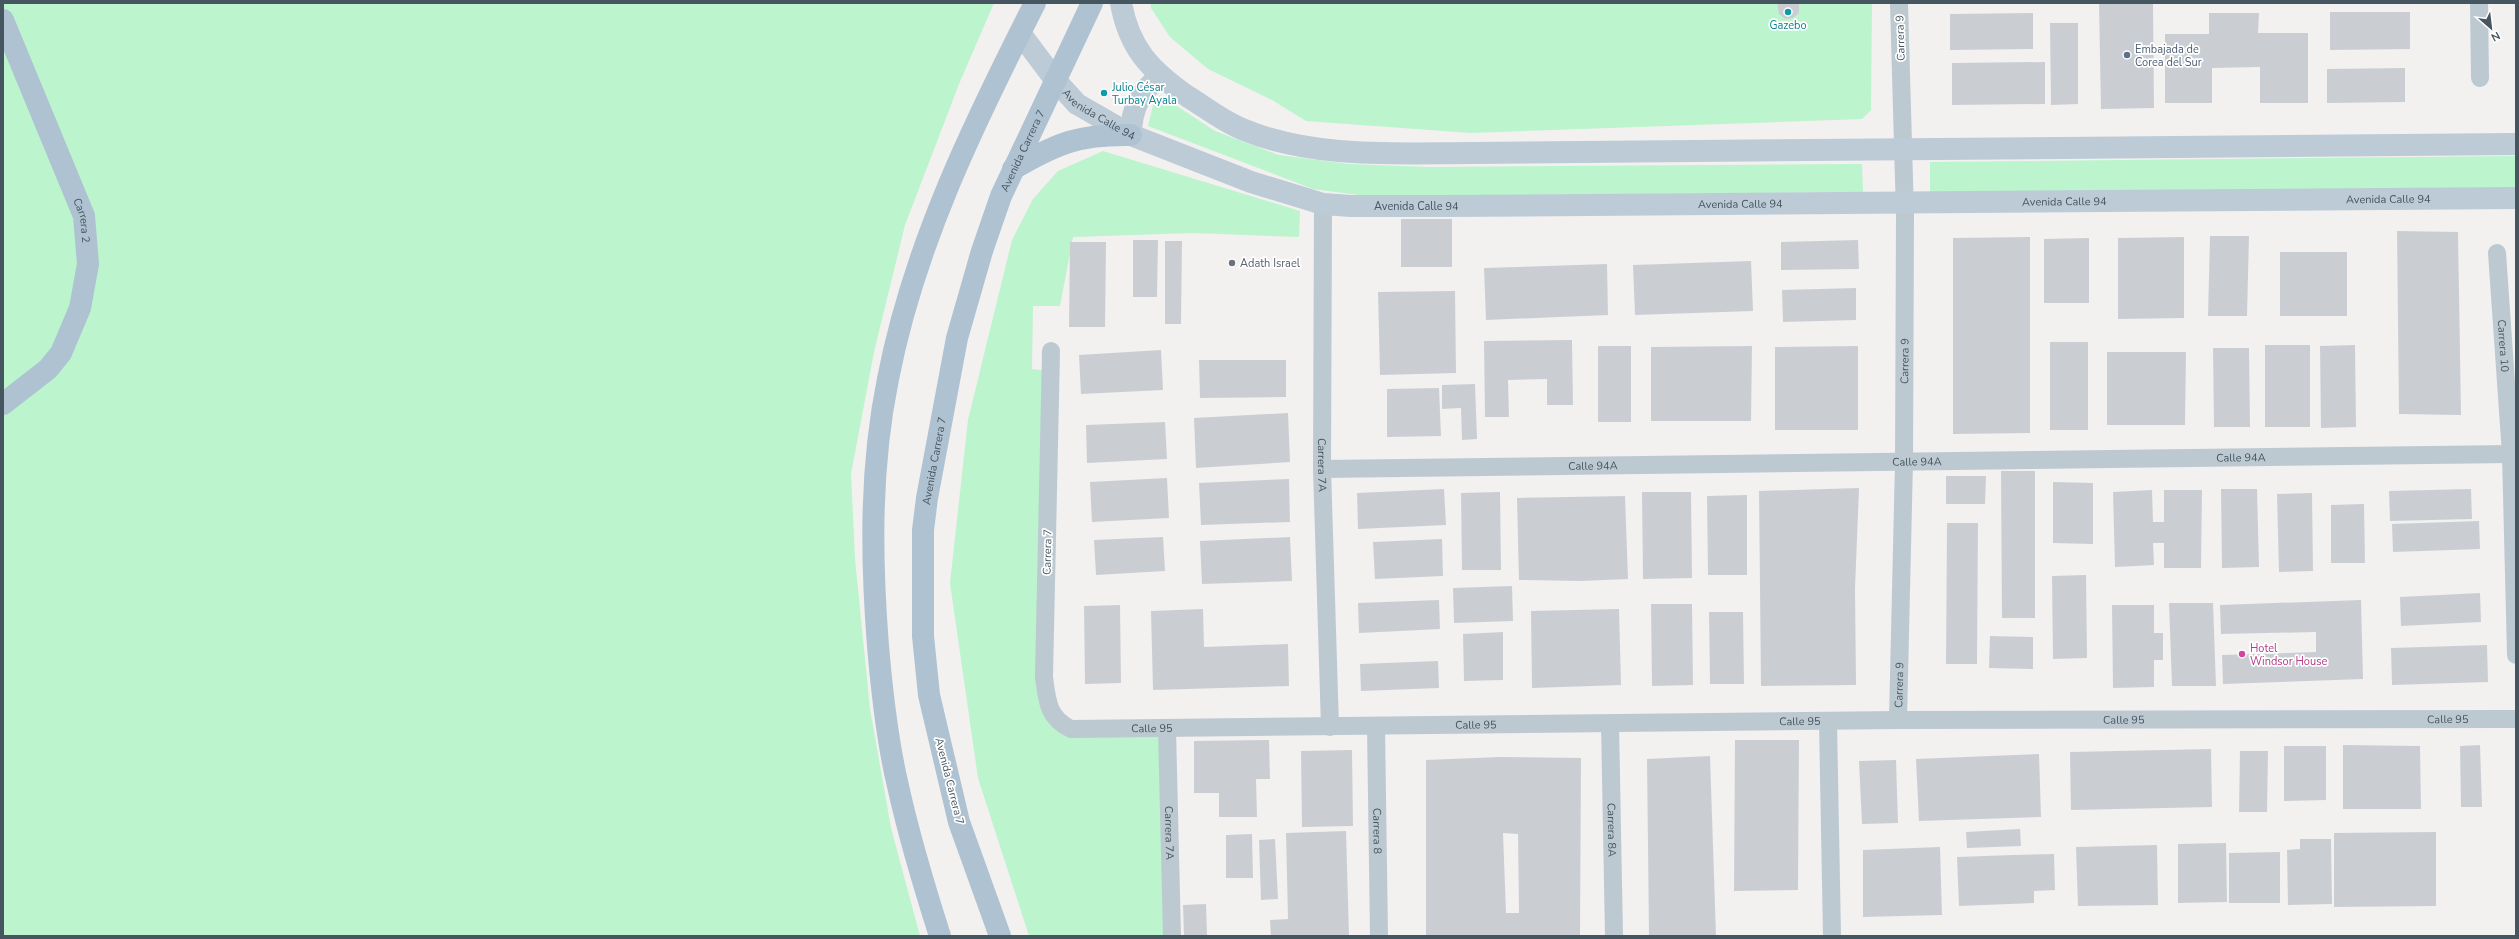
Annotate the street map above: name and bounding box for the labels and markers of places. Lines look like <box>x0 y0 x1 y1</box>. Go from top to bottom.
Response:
marker: Gazebo <box>1783 7 1793 17</box>
place label: Gazebo <box>1769 18 1807 33</box>
place label: Embajada de Corea del Sur <box>2135 42 2202 70</box>
marker: Embajada de Corea del Sur <box>2122 50 2132 60</box>
place label: Julio César Turbay Ayala <box>1111 80 1177 108</box>
marker: Julio César Turbay Ayala <box>1099 88 1109 98</box>
place label: Adath Israel <box>1240 256 1301 271</box>
marker: Adath Israel <box>1227 258 1237 268</box>
place label: Hotel Windsor House <box>2250 641 2327 669</box>
marker: Hotel Windsor House <box>2237 649 2247 659</box>

